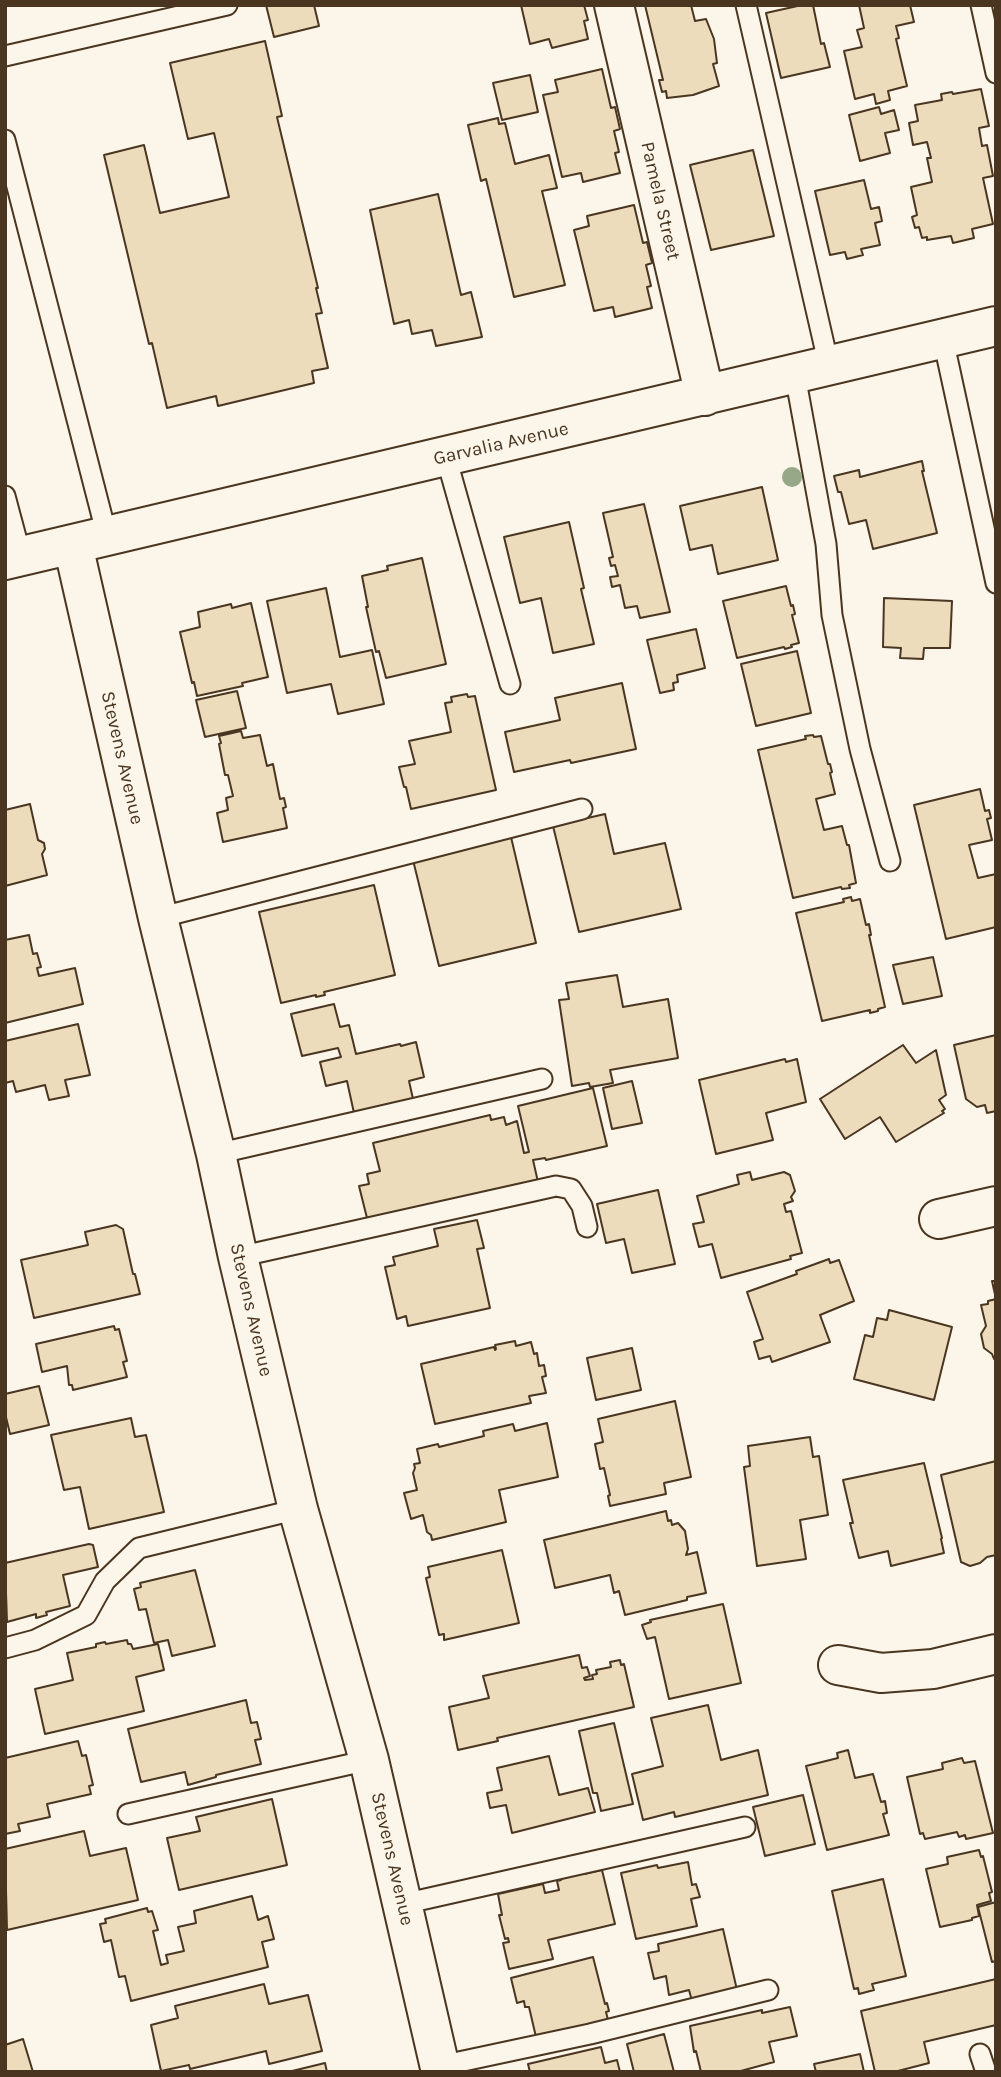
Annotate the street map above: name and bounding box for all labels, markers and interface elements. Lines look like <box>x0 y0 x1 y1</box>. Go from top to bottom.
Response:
street label: Pamela Street <box>635 140 685 262</box>
street label: Garvalia Avenue <box>431 417 571 471</box>
street label: Stevens Avenue <box>96 689 148 827</box>
street label: Stevens Avenue <box>225 1241 277 1379</box>
street label: Stevens Avenue <box>366 1790 418 1928</box>

